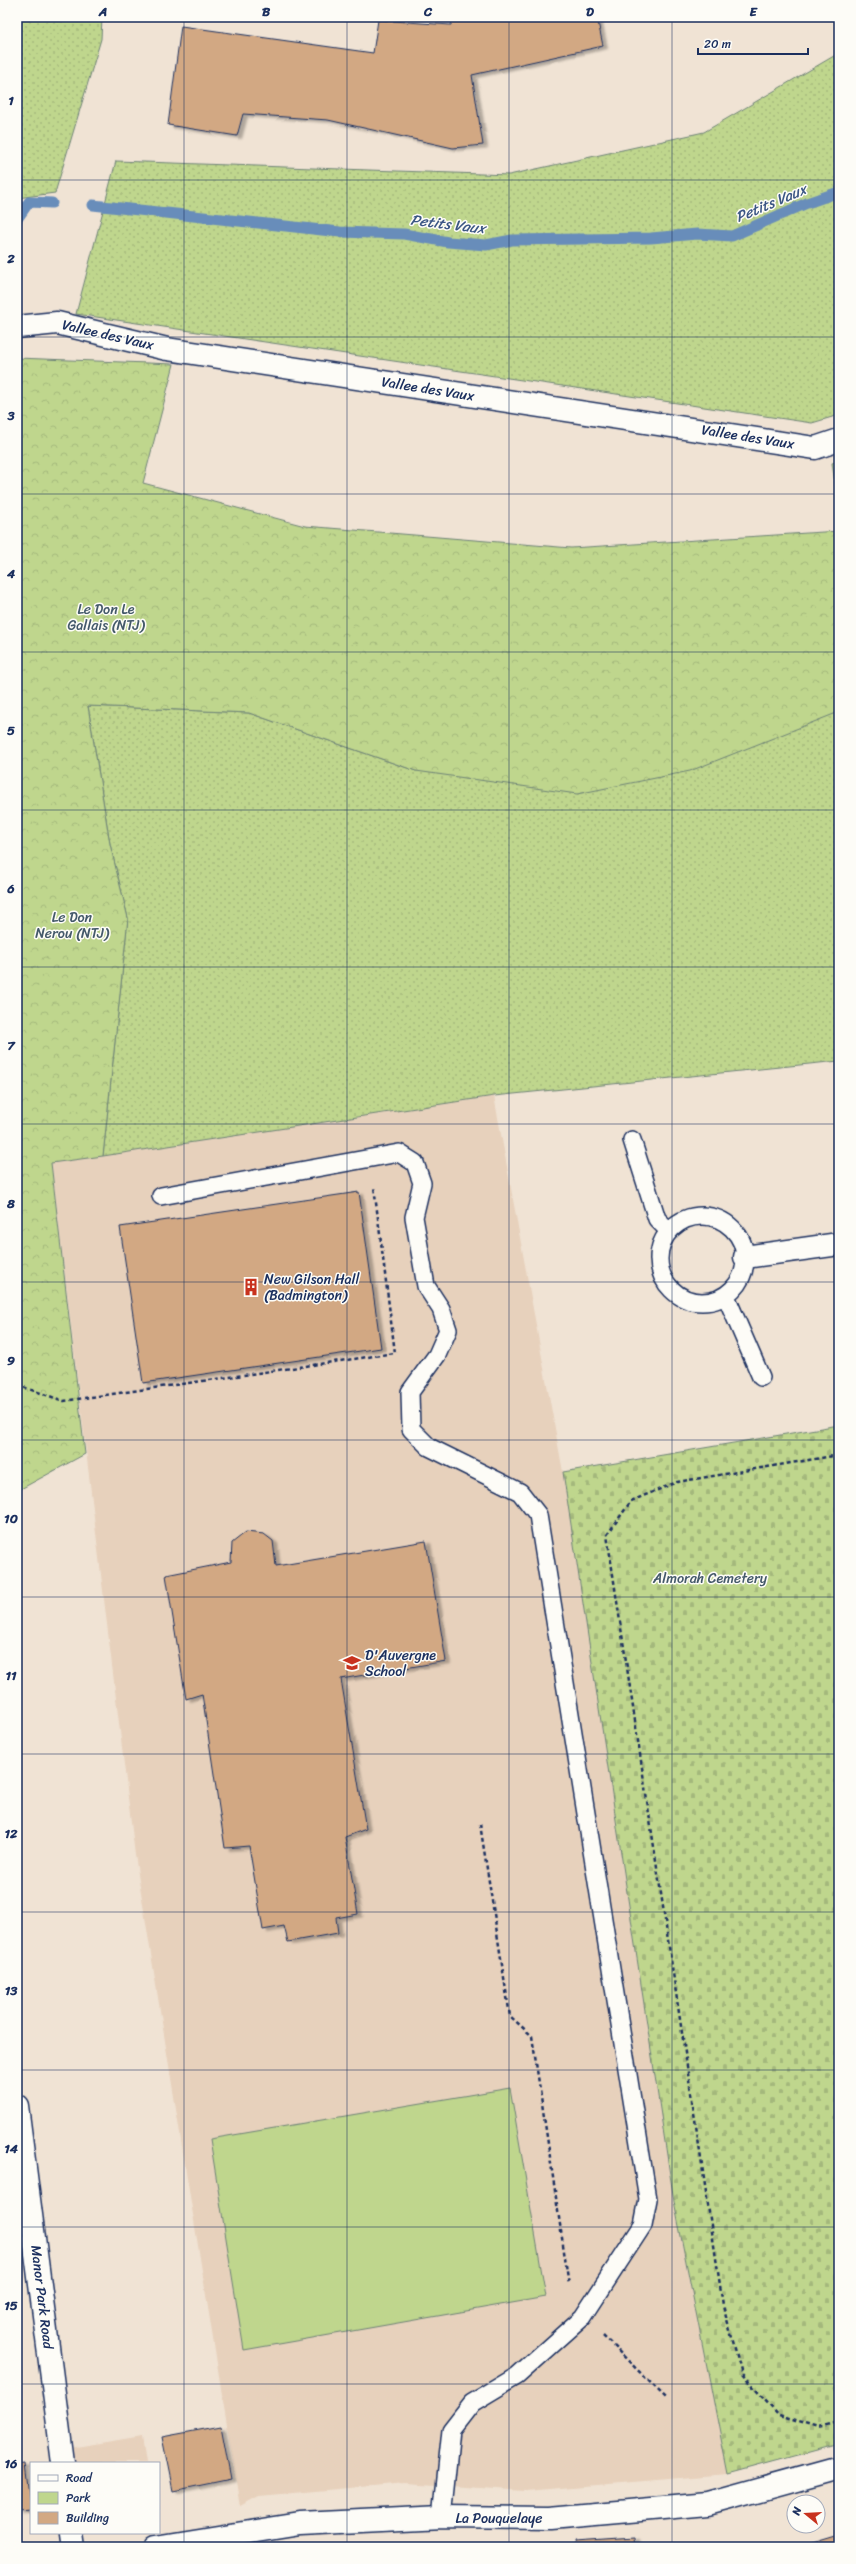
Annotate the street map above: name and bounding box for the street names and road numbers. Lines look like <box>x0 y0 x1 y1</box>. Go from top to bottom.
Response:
street label: Vallee des Vaux <box>60 312 157 358</box>
street label: Vallee des Vaux <box>380 369 477 409</box>
street label: Vallee des Vaux <box>700 417 797 457</box>
street label: Manor Park Road <box>23 2244 61 2352</box>
street label: La Pouquelaye <box>456 2506 542 2531</box>

